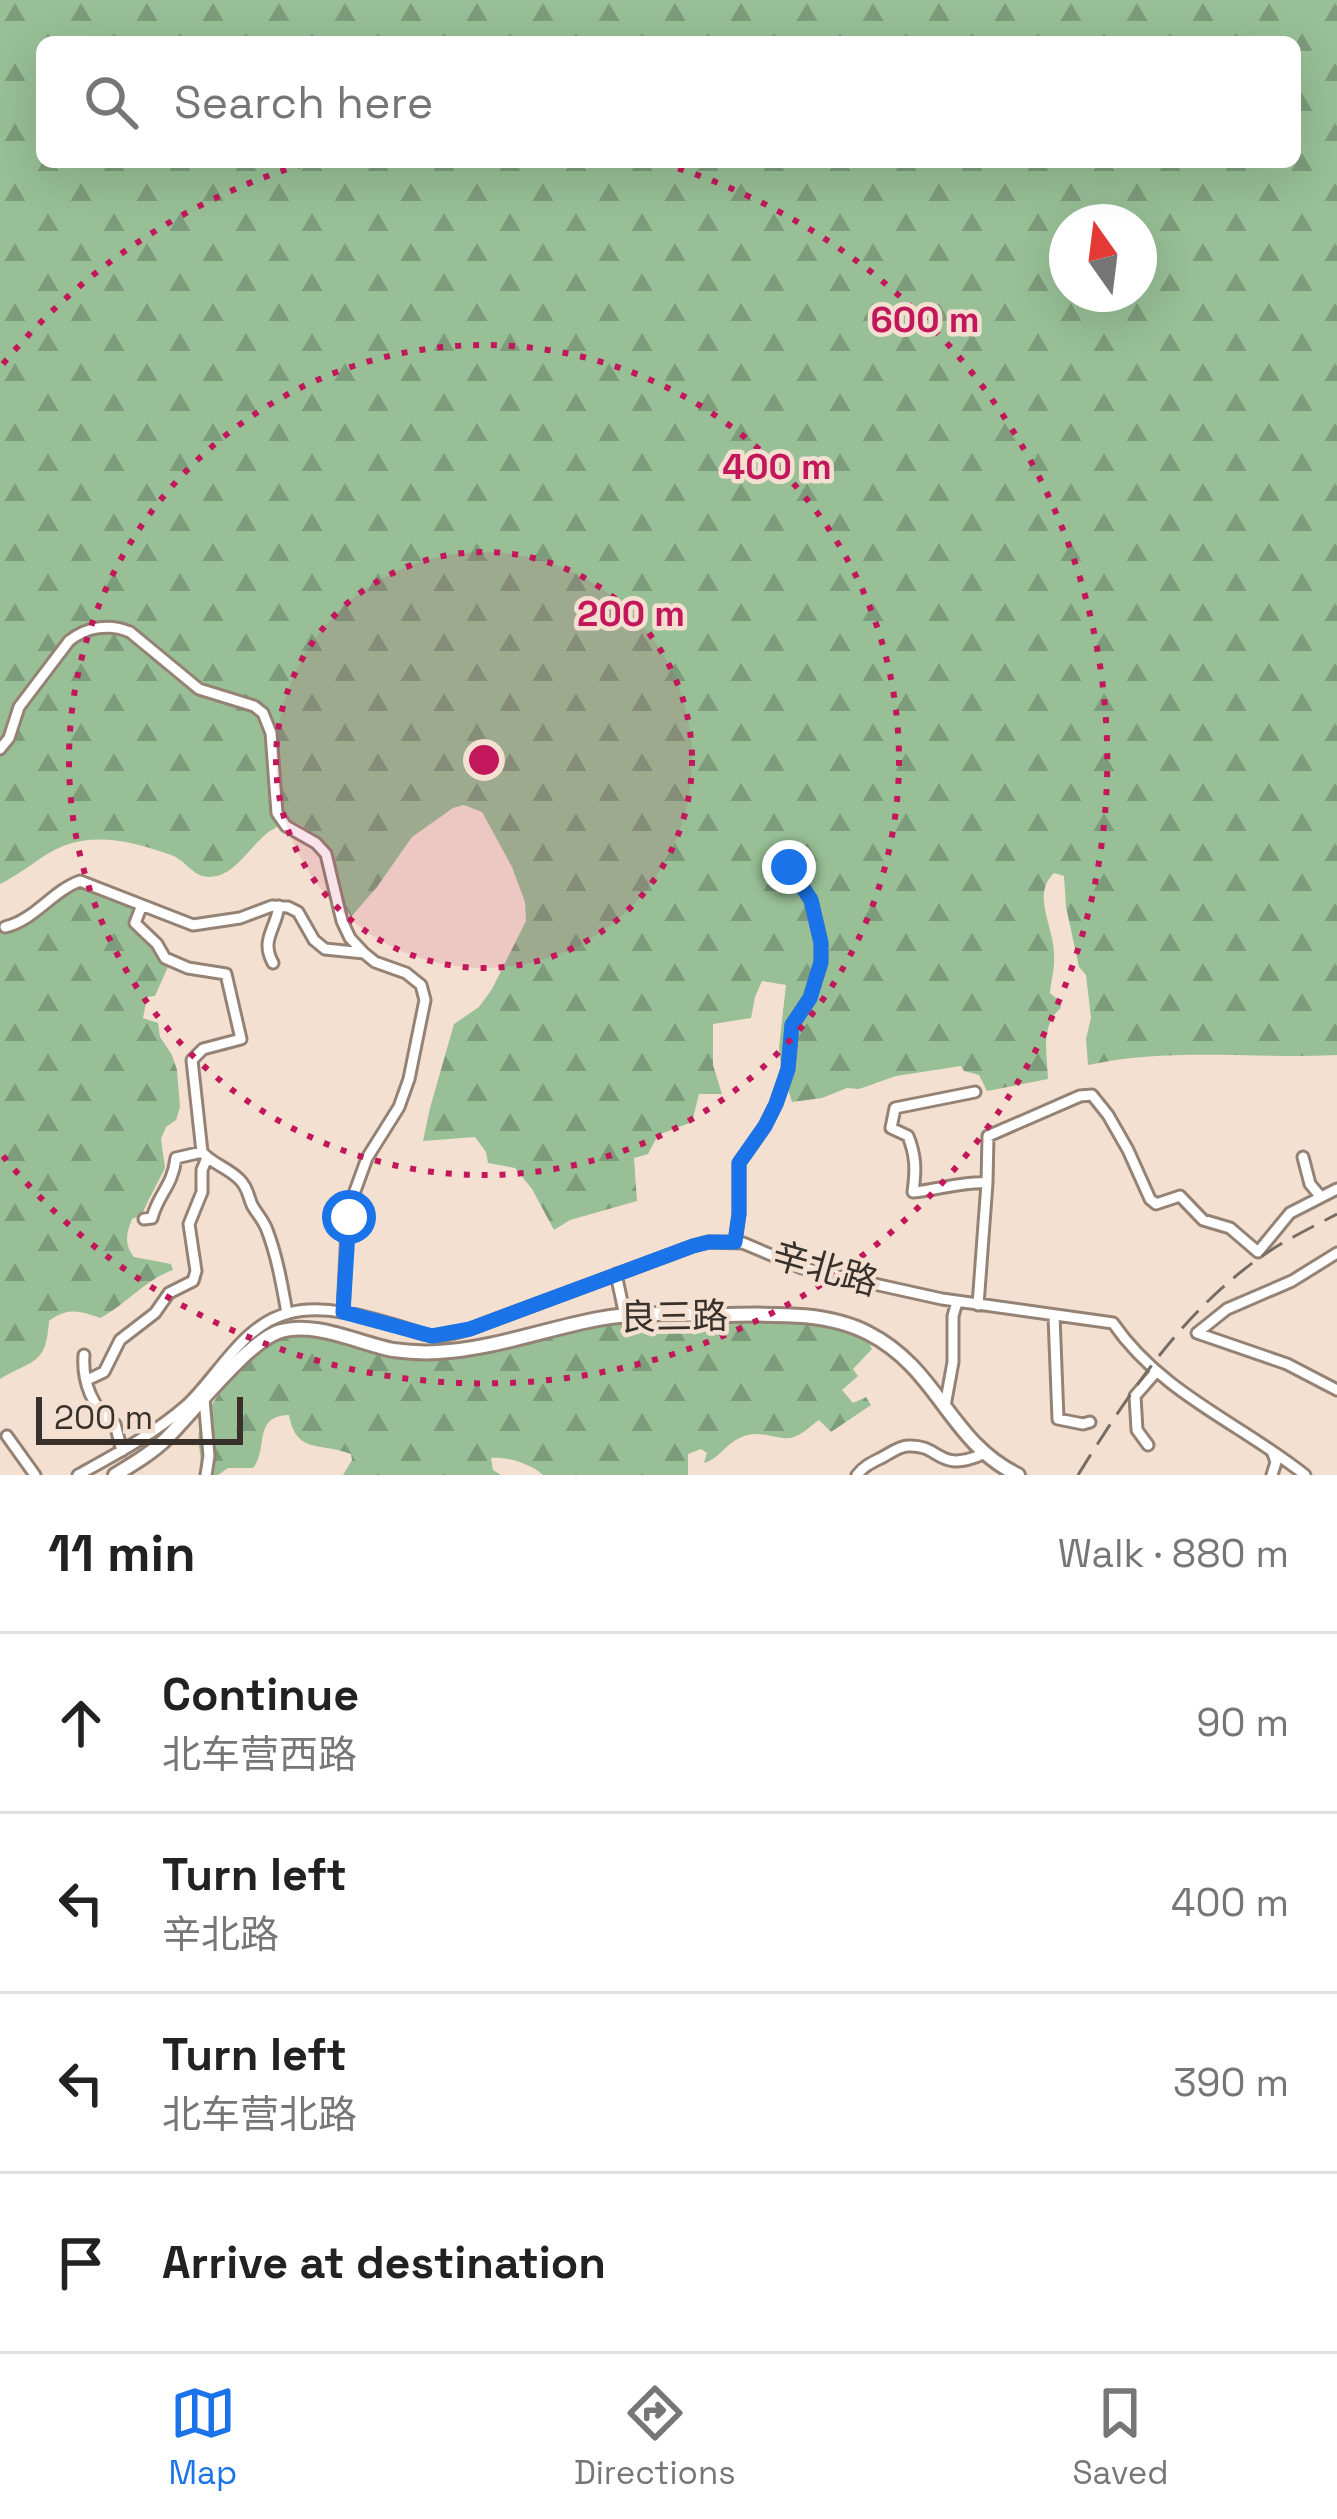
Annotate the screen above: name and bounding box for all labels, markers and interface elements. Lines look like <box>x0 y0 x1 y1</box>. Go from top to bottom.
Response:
search box <box>36 36 1301 168</box>
icon: search <box>78 69 144 135</box>
text: Search here <box>174 74 433 131</box>
north arrow <box>1049 204 1157 312</box>
text: 600 m <box>871 297 979 343</box>
text: 400 m <box>722 444 832 490</box>
text: 200 m <box>577 591 685 637</box>
centre of rings <box>463 739 505 781</box>
route end <box>762 840 816 894</box>
route start <box>322 1190 376 1244</box>
street label: 辛北路 <box>767 1232 883 1306</box>
street label: 良三路 <box>620 1293 728 1341</box>
scale bar <box>36 1391 243 1444</box>
text: 200 m <box>54 1397 153 1439</box>
text: 11 min <box>48 1521 196 1586</box>
text: Walk · 880 m <box>1058 1529 1289 1578</box>
text: Continue <box>162 1666 359 1723</box>
icon: ahead <box>48 1690 114 1756</box>
text: 90 m <box>1197 1698 1289 1747</box>
text: 北车营西路 <box>162 1730 357 1779</box>
text: Turn left <box>162 1846 347 1903</box>
icon: left <box>48 1870 114 1936</box>
text: 400 m <box>1171 1878 1289 1927</box>
text: 辛北路 <box>162 1910 279 1959</box>
text: Turn left <box>162 2026 347 2083</box>
icon: left <box>48 2050 114 2116</box>
text: 390 m <box>1173 2058 1289 2107</box>
text: 北车营北路 <box>162 2090 357 2139</box>
icon: arrive <box>48 2230 114 2296</box>
text: Arrive at destination <box>162 2234 606 2291</box>
tab: Map <box>168 2380 237 2494</box>
tab: Directions <box>574 2380 736 2494</box>
tab: Saved <box>1072 2380 1169 2494</box>

